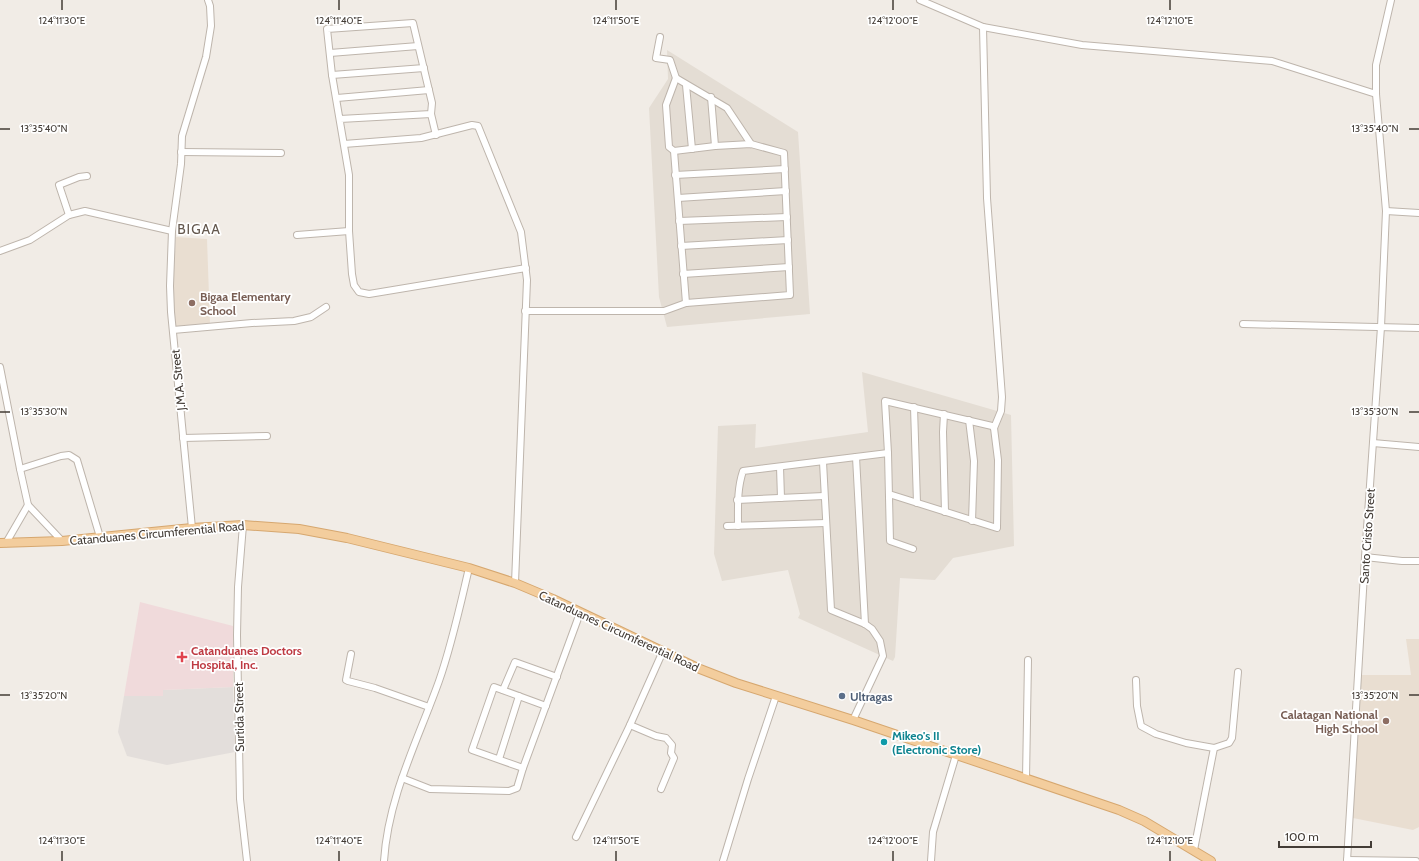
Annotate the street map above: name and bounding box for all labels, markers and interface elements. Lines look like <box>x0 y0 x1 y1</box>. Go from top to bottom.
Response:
text: 124°11'30"E <box>39 14 86 27</box>
text: 124°11'40"E <box>316 14 363 27</box>
text: 124°11'50"E <box>593 14 640 27</box>
text: 124°12'00"E <box>868 14 918 27</box>
text: 124°12'10"E <box>1147 14 1194 27</box>
text: 13°35'40"N <box>21 122 67 135</box>
text: 13°35'40"N <box>1352 122 1398 135</box>
district label: BIGAA <box>177 220 221 238</box>
place label: Bigaa Elementary School <box>200 289 291 318</box>
marker: Bigaa Elementary School <box>187 298 197 308</box>
street label: J.M.A. Street <box>167 349 189 412</box>
text: 13°35'30"N <box>21 405 67 418</box>
text: 13°35'30"N <box>1352 405 1398 418</box>
street label: Santo Cristo Street <box>1356 488 1378 584</box>
street label: Catanduanes Circumferential Road <box>69 518 245 548</box>
street label: Catanduanes Circumferential Road <box>536 587 702 675</box>
place label: Catanduanes Doctors Hospital, Inc. <box>191 643 302 672</box>
marker: Catanduanes Doctors Hospital, Inc. <box>176 651 188 663</box>
street label: Surtida Street <box>231 682 247 752</box>
text: 13°35'20"N <box>21 689 67 702</box>
place label: Ultragas <box>850 689 893 704</box>
text: 13°35'20"N <box>1352 689 1398 702</box>
marker: Ultragas <box>837 691 847 701</box>
place label: Calatagan National High School <box>1280 707 1378 736</box>
marker: Calatagan National High School <box>1381 716 1391 726</box>
place label: Mikeo's II (Electronic Store) <box>892 728 981 757</box>
marker: Mikeo's II (Electronic Store) <box>879 737 889 747</box>
scale bar <box>1279 823 1371 849</box>
text: 100 m <box>1285 829 1319 844</box>
text: 124°11'30"E <box>39 834 86 847</box>
text: 124°11'40"E <box>316 834 363 847</box>
text: 124°11'50"E <box>593 834 640 847</box>
text: 124°12'00"E <box>868 834 918 847</box>
text: 124°12'10"E <box>1147 834 1194 847</box>

